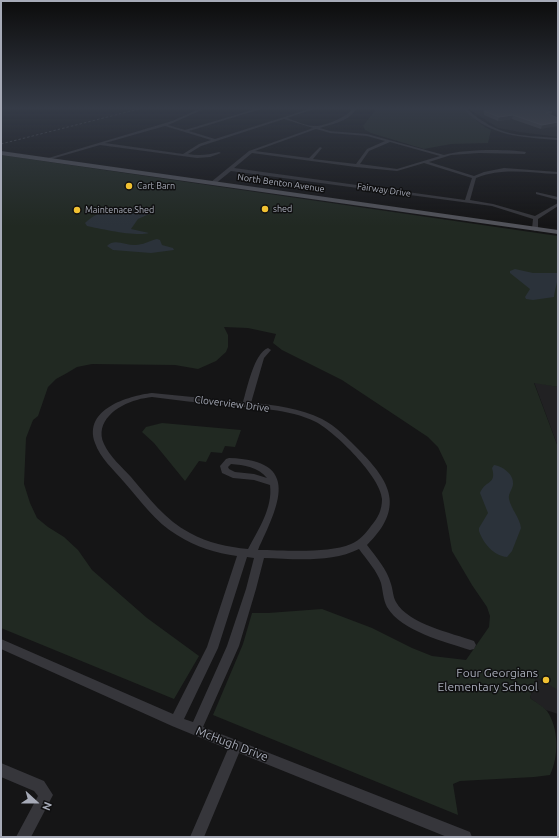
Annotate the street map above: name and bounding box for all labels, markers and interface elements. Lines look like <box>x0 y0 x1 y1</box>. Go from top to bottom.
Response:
street label: North Benton Avenue <box>237 172 325 194</box>
marker: Cart Barn <box>124 181 134 191</box>
place label: Cart Barn <box>137 181 175 191</box>
street label: Fairway Drive <box>356 181 412 199</box>
marker: shed <box>260 204 270 214</box>
place label: shed <box>273 204 292 214</box>
marker: Maintenace Shed <box>72 205 82 215</box>
place label: Maintenace Shed <box>85 205 154 215</box>
street label: Cloverview Drive <box>194 393 270 415</box>
place label: Four Georgians Elementary School <box>438 666 538 694</box>
marker: Four Georgians Elementary School <box>541 675 551 685</box>
street label: McHugh Drive <box>194 724 270 764</box>
north arrow <box>16 782 56 822</box>
text: N <box>40 800 54 812</box>

